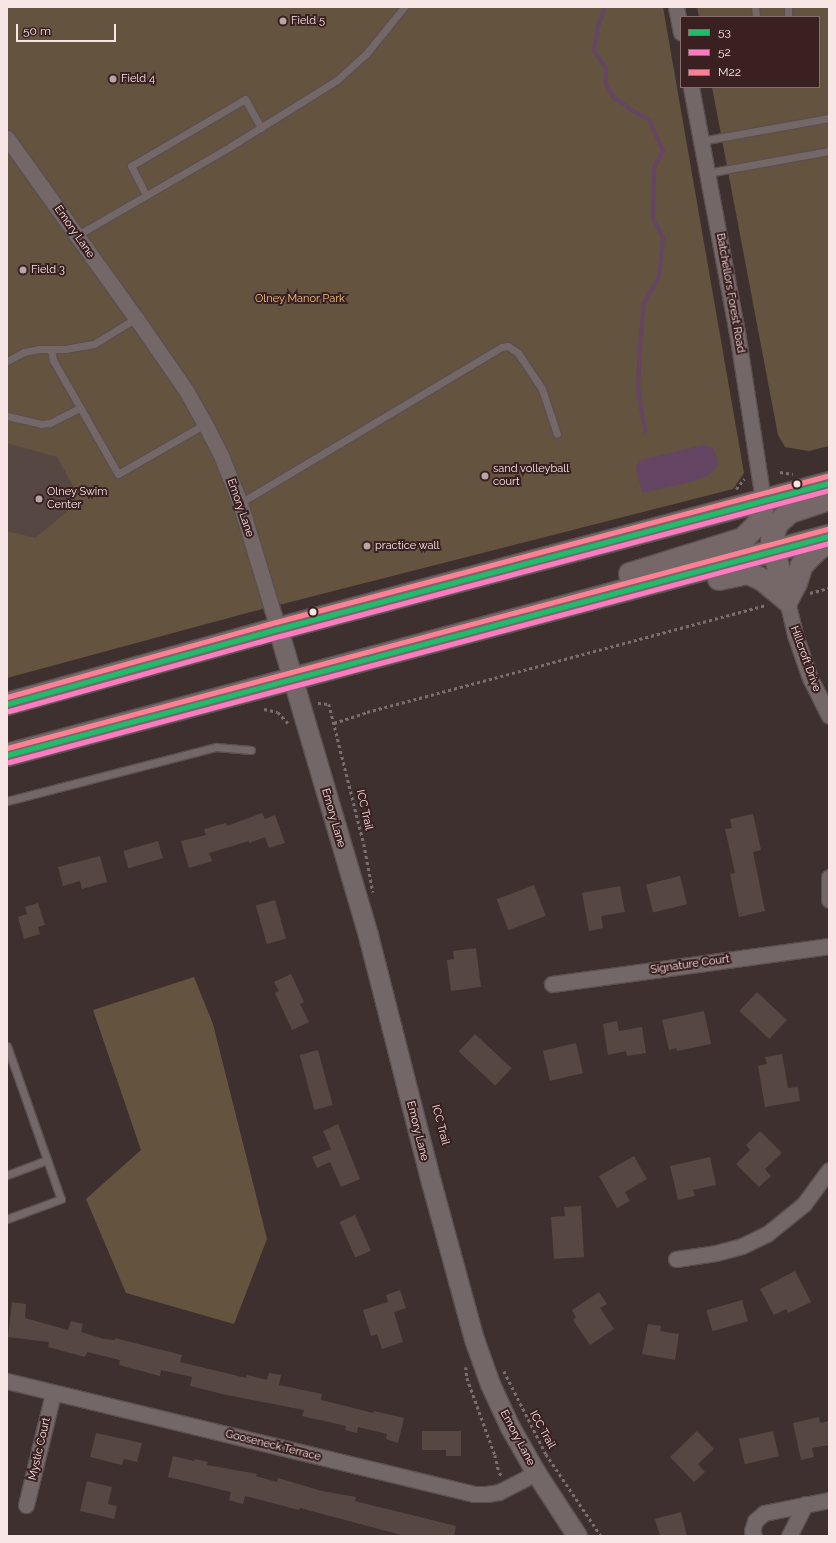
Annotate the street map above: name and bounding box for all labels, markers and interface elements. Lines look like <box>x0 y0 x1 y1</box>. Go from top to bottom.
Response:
place label: Field 5 <box>291 14 325 28</box>
scale bar <box>18 16 118 42</box>
marker: Field 5 <box>278 16 288 26</box>
legend <box>680 16 820 88</box>
text: 50 m <box>23 24 51 38</box>
text: 53 <box>718 25 731 39</box>
text: 52 <box>718 45 731 59</box>
text: M22 <box>718 65 741 79</box>
place label: Field 4 <box>121 72 155 86</box>
marker: Field 4 <box>108 74 118 84</box>
street label: Emory Lane <box>51 203 97 261</box>
street label: Batchellors Forest Road <box>713 232 747 354</box>
place label: Field 3 <box>31 263 65 277</box>
marker: Field 3 <box>18 265 28 275</box>
park label: Olney Manor Park <box>255 292 345 306</box>
place label: sand volleyball court <box>493 463 570 489</box>
marker: sand volleyball court <box>480 471 490 481</box>
street label: Emory Lane <box>224 477 256 539</box>
unlabelled marker <box>792 479 802 489</box>
place label: Olney Swim Center <box>47 486 108 512</box>
marker: Olney Swim Center <box>34 494 44 504</box>
place label: practice wall <box>375 539 440 553</box>
marker: practice wall <box>362 541 372 551</box>
unlabelled marker <box>308 607 318 617</box>
street label: Hillcroft Drive <box>787 624 823 694</box>
street label: Emory Lane <box>318 787 348 849</box>
street label: ICC Trail <box>353 788 375 832</box>
street label: Signature Court <box>650 953 730 977</box>
street label: Emory Lane <box>403 1100 431 1162</box>
street label: ICC Trail <box>428 1103 452 1147</box>
street label: Emory Lane <box>497 1408 537 1468</box>
street label: ICC Trail <box>526 1409 558 1451</box>
street label: Mystic Court <box>26 1416 54 1482</box>
street label: Gooseneck Terrace <box>224 1428 322 1464</box>

